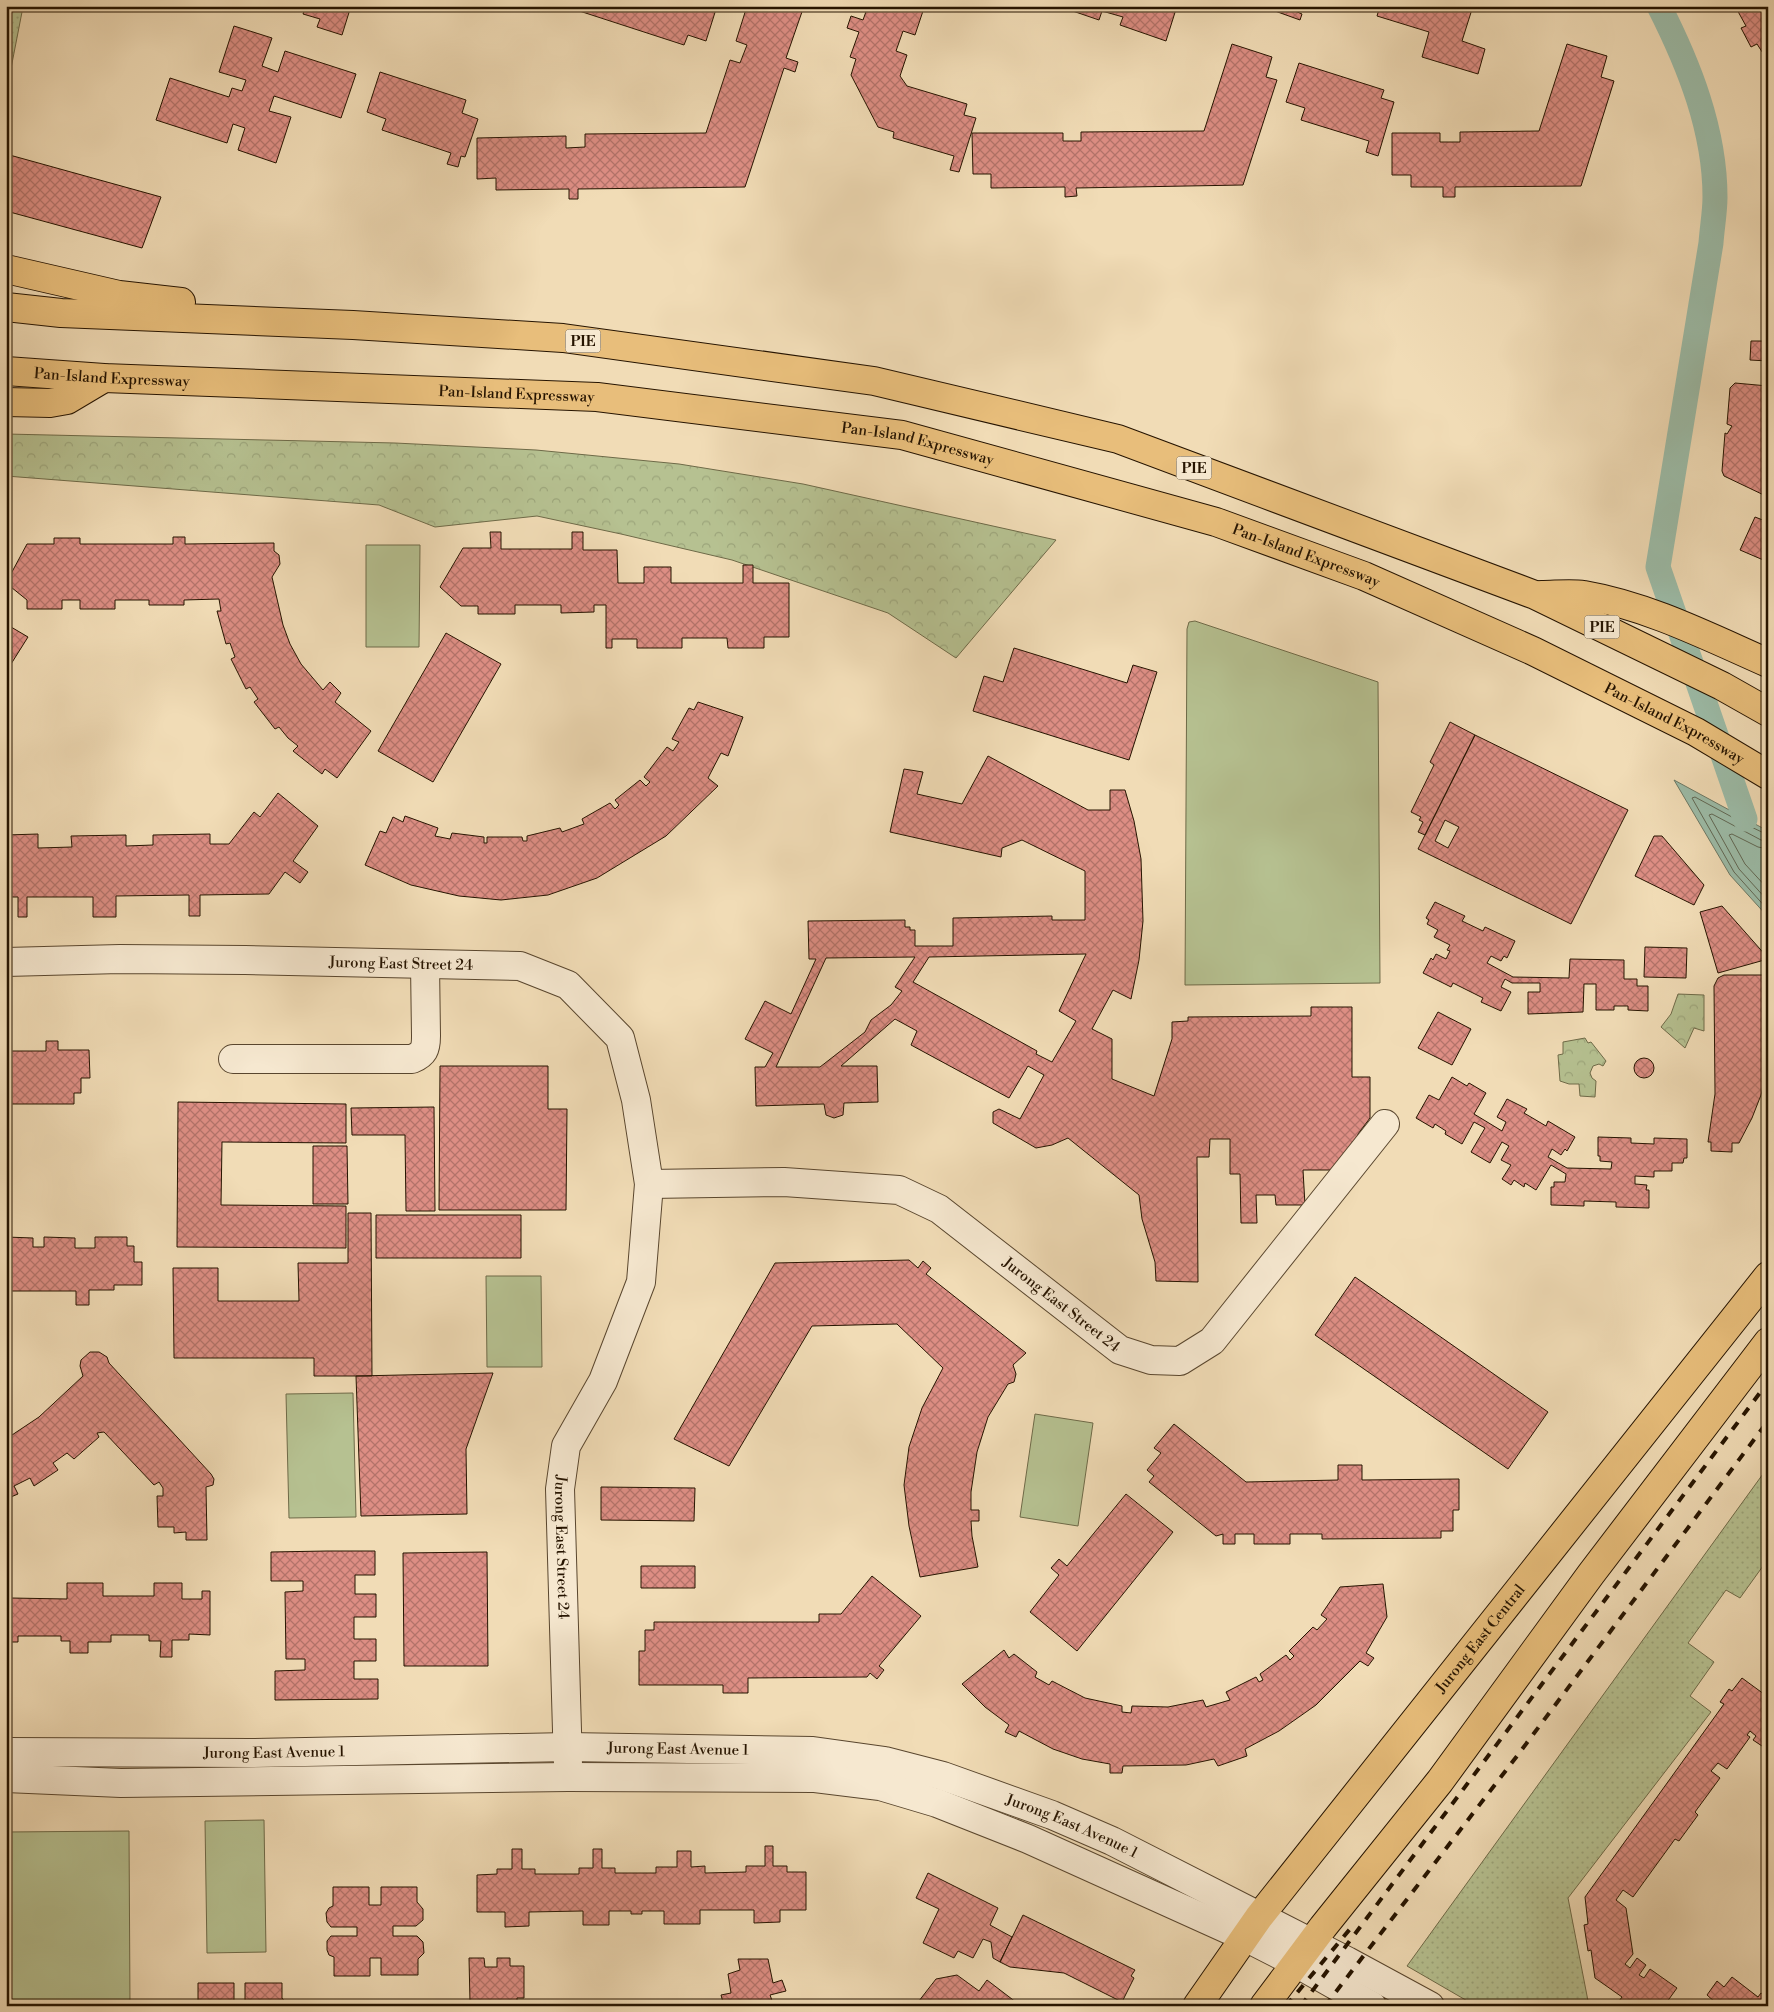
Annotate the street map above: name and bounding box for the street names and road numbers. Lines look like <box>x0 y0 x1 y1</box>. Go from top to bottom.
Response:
road number: PIE <box>566 330 600 352</box>
street label: Pan-Island Expressway <box>33 364 191 391</box>
street label: Pan-Island Expressway <box>438 382 595 407</box>
street label: Pan-Island Expressway <box>840 419 997 470</box>
road number: PIE <box>1176 456 1212 479</box>
street label: Pan-Island Expressway <box>1230 520 1384 592</box>
road number: PIE <box>1584 616 1620 638</box>
street label: Pan-Island Expressway <box>1601 679 1748 769</box>
street label: Jurong East Street 24 <box>328 953 473 975</box>
street label: Jurong East Street 24 <box>998 1253 1124 1357</box>
street label: Jurong East Street 24 <box>550 1473 573 1620</box>
street label: Jurong East Central <box>1431 1580 1530 1698</box>
street label: Jurong East Avenue 1 <box>606 1739 749 1760</box>
street label: Jurong East Avenue 1 <box>202 1742 346 1763</box>
street label: Jurong East Avenue 1 <box>1002 1790 1141 1863</box>

